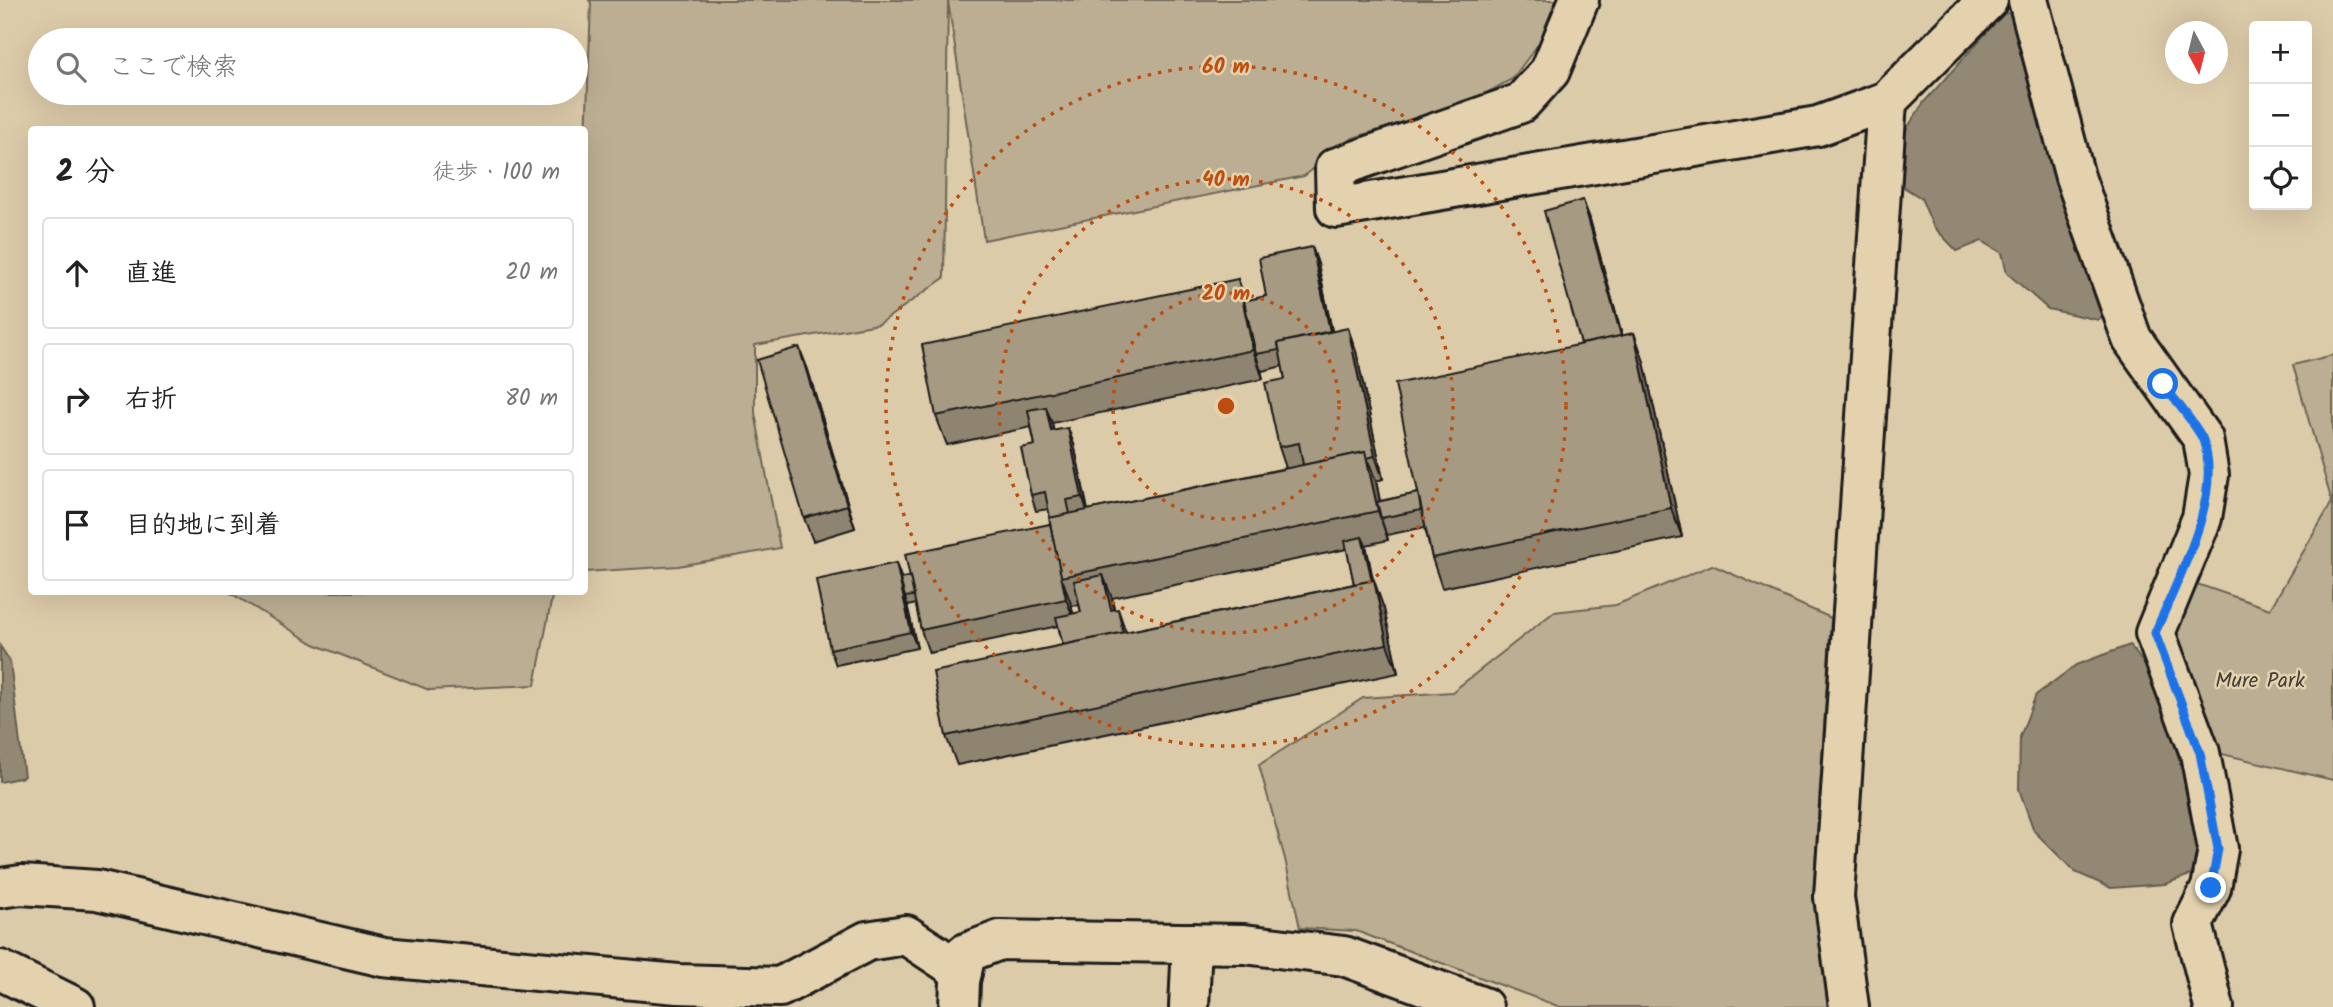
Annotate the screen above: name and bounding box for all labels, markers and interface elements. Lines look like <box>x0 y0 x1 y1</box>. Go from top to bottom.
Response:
north arrow <box>2165 21 2228 84</box>
map controls <box>2249 21 2312 210</box>
button: + <box>2249 21 2312 84</box>
search box <box>28 28 588 105</box>
text: ここで検索 <box>108 47 238 89</box>
icon: search <box>52 48 90 86</box>
text: 60 m <box>1202 51 1250 84</box>
button: − <box>2249 84 2312 147</box>
button: locate <box>2249 147 2312 210</box>
text: 2 分 <box>56 149 115 197</box>
text: 徒歩 · 100 m <box>432 155 560 191</box>
text: 40 m <box>1202 164 1250 197</box>
text: 直進 <box>125 253 177 295</box>
icon: ahead <box>58 254 96 292</box>
text: 20 m <box>506 255 558 291</box>
text: 20 m <box>1202 278 1250 311</box>
route start <box>2147 368 2178 399</box>
text: 右折 <box>125 379 177 421</box>
icon: right <box>58 380 96 418</box>
text: 80 m <box>505 381 558 417</box>
centre of rings <box>1214 394 1238 418</box>
text: 目的地に到着 <box>125 505 281 547</box>
icon: arrive <box>58 506 96 544</box>
park label: Mure Park <box>2215 665 2305 698</box>
route end <box>2195 872 2226 903</box>

